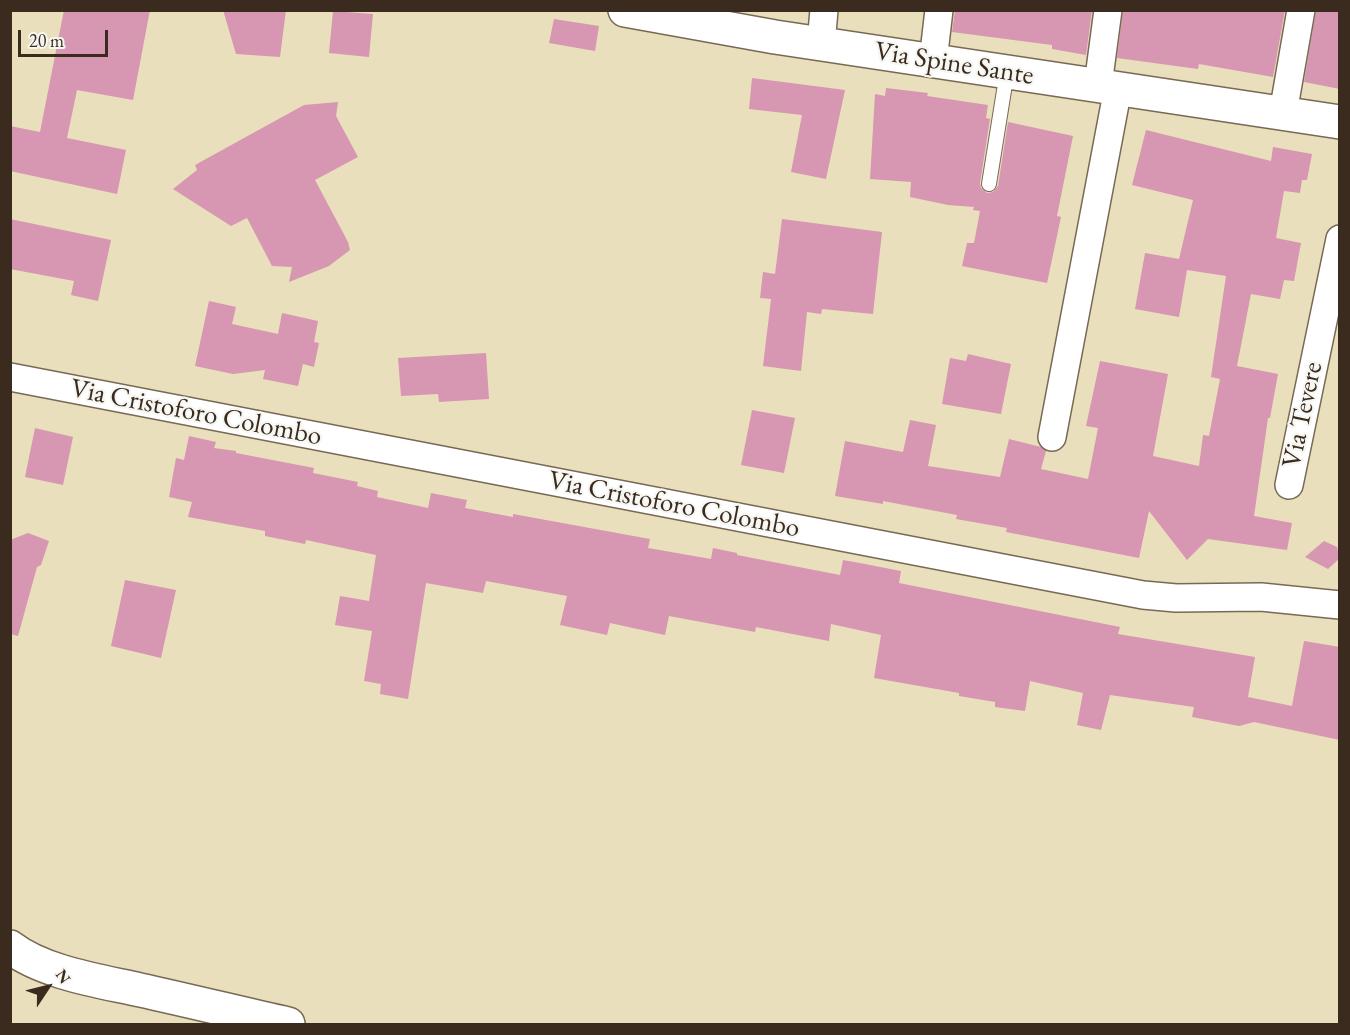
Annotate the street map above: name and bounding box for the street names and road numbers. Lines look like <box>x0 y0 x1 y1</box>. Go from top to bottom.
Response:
street label: Via Spine Sante <box>872 35 1036 93</box>
street label: Via Tevere <box>1276 359 1330 471</box>
street label: Via Cristoforo Colombo <box>68 373 324 453</box>
street label: Via Cristoforo Colombo <box>546 465 802 545</box>

